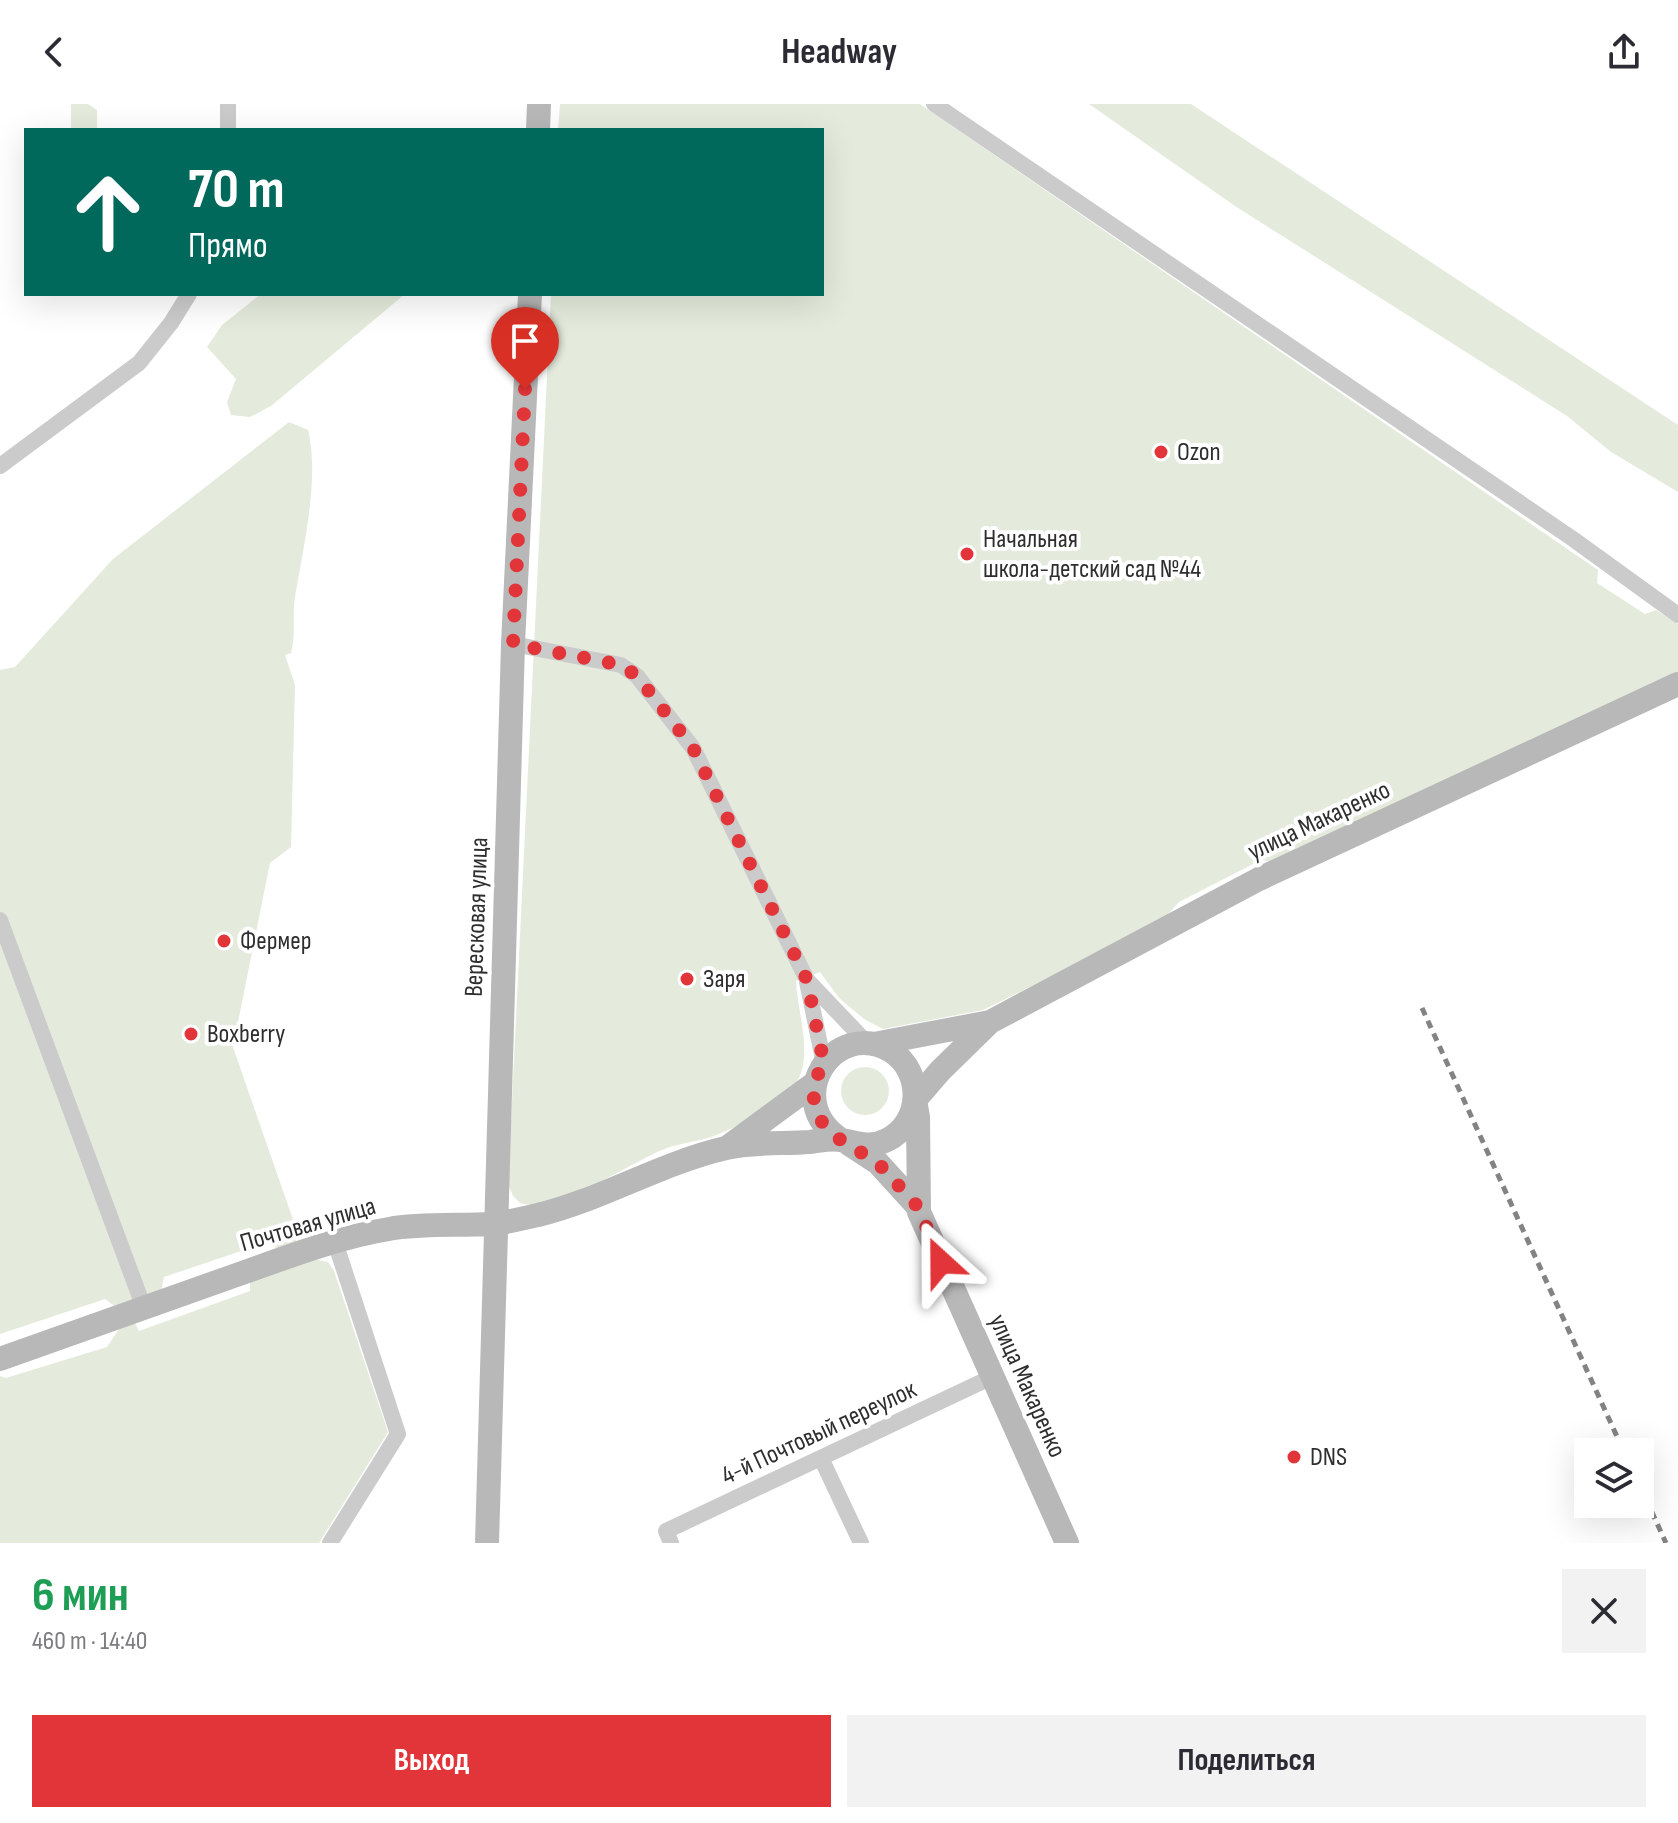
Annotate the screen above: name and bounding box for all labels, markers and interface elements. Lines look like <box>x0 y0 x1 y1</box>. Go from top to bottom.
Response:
icon: back <box>32 30 76 74</box>
icon: share <box>1602 30 1646 74</box>
text: Headway <box>781 31 897 74</box>
text: 70 m <box>188 157 285 224</box>
icon: ahead <box>56 160 160 264</box>
text: Прямо <box>188 225 268 268</box>
pin <box>491 307 559 389</box>
icon: arrive <box>503 319 547 363</box>
place label: Ozon <box>1177 437 1221 468</box>
marker: Ozon <box>1152 443 1170 461</box>
place label: Начальная школа-детский сад №44 <box>983 524 1201 585</box>
marker: Начальная школа-детский сад №44 <box>958 545 976 563</box>
street label: улица Макаренко <box>1243 775 1395 867</box>
street label: Вересковая улица <box>459 837 495 997</box>
place label: Фермер <box>240 926 311 957</box>
marker: Фермер <box>215 932 233 950</box>
place label: Заря <box>703 964 745 995</box>
marker: Заря <box>678 970 696 988</box>
place label: Boxberry <box>207 1019 285 1050</box>
marker: Boxberry <box>182 1025 200 1043</box>
street label: Почтовая улица <box>237 1191 379 1259</box>
position arrow <box>899 1220 983 1304</box>
street label: улица Макаренко <box>982 1310 1072 1462</box>
street label: 4-й Почтовый переулок <box>717 1374 922 1492</box>
map controls <box>1574 1438 1654 1518</box>
button: layers <box>1574 1438 1654 1518</box>
place label: DNS <box>1310 1442 1347 1473</box>
marker: DNS <box>1285 1448 1303 1466</box>
text: 6 мин <box>32 1567 129 1624</box>
button: close <box>1562 1569 1646 1653</box>
text: 460 m · 14:40 <box>32 1626 147 1657</box>
button: Выход <box>32 1715 831 1807</box>
button: Поделиться <box>847 1715 1646 1807</box>

